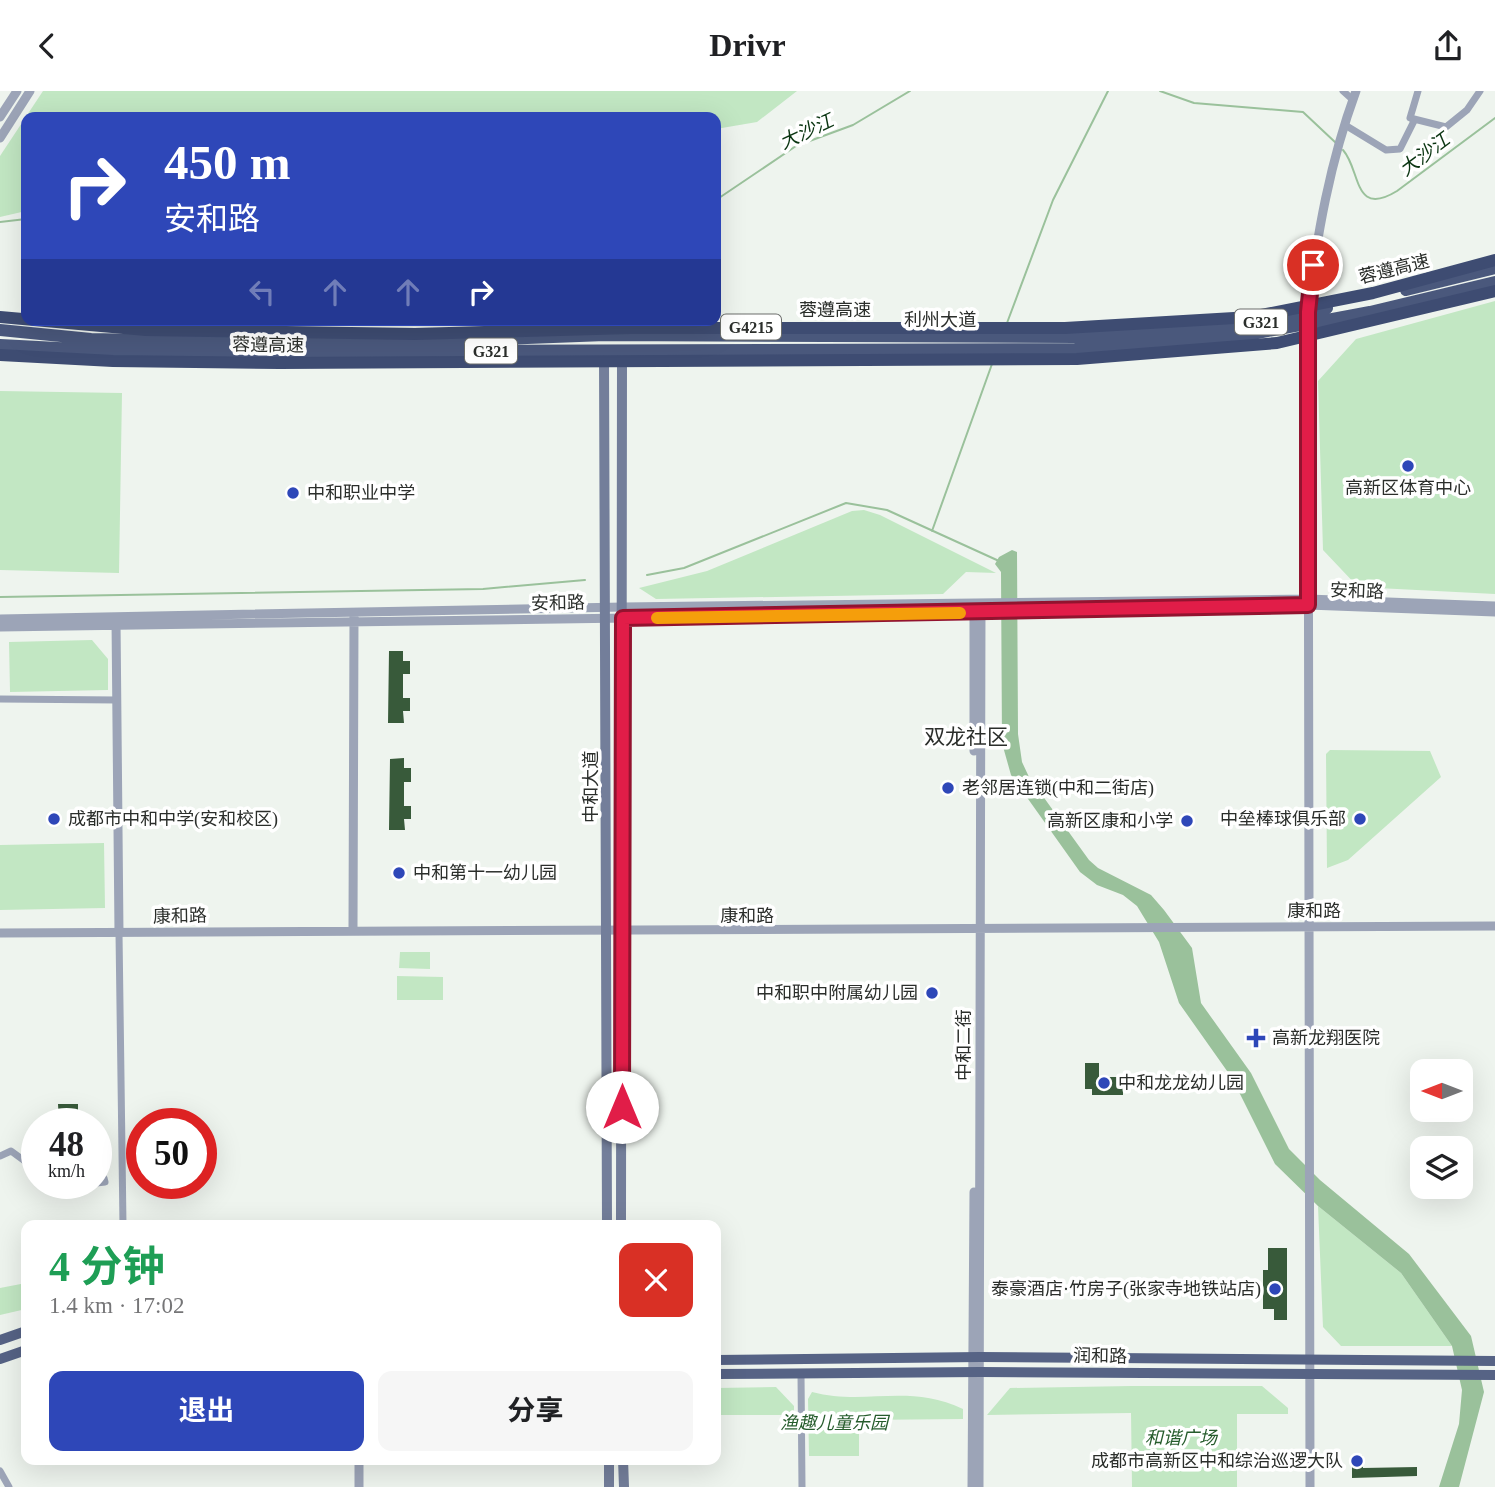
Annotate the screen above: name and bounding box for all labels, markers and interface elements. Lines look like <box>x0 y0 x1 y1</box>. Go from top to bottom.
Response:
icon: back <box>28 27 66 65</box>
text: Drivr <box>709 27 786 63</box>
icon: share <box>1429 27 1467 65</box>
water label: 大沙江 <box>776 109 838 153</box>
water label: 大沙江 <box>1395 128 1455 180</box>
text: 450 m <box>164 135 291 190</box>
icon: right <box>49 140 140 231</box>
text: 安和路 <box>164 201 260 237</box>
pin <box>1283 235 1343 295</box>
icon: arrive <box>1294 246 1332 284</box>
street label: 蓉遵高速 <box>1357 251 1431 287</box>
icon: left <box>243 273 281 311</box>
icon: ahead <box>316 273 354 311</box>
icon: ahead <box>389 273 427 311</box>
icon: right <box>462 273 500 311</box>
street label: 蓉遵高速 <box>799 300 871 320</box>
road number: G321 <box>1235 309 1287 335</box>
street label: 利州大道 <box>904 310 976 330</box>
road number: G4215 <box>721 315 781 339</box>
street label: 蓉遵高速 <box>232 334 304 356</box>
road number: G321 <box>465 339 517 363</box>
marker: 高新区体育中心 <box>1400 458 1416 474</box>
place label: 高新区体育中心 <box>1345 478 1471 498</box>
place label: 中和职业中学 <box>307 483 415 503</box>
marker: 中和职业中学 <box>285 485 301 501</box>
street label: 安和路 <box>1330 580 1384 602</box>
street label: 安和路 <box>531 593 585 613</box>
district label: 双龙社区 <box>924 725 1008 749</box>
street label: 中和大道 <box>581 751 601 823</box>
place label: 老邻居连锁(中和二街店) <box>962 778 1154 799</box>
marker: 老邻居连锁(中和二街店) <box>940 780 956 796</box>
place label: 成都市中和中学(安和校区) <box>68 809 278 830</box>
place label: 中垒棒球俱乐部 <box>1220 809 1346 829</box>
marker: 成都市中和中学(安和校区) <box>46 811 62 827</box>
place label: 高新区康和小学 <box>1047 811 1173 831</box>
marker: 中垒棒球俱乐部 <box>1352 811 1368 827</box>
marker: 高新区康和小学 <box>1179 813 1195 829</box>
place label: 中和第十一幼儿园 <box>413 863 557 883</box>
marker: 中和第十一幼儿园 <box>391 865 407 881</box>
street label: 康和路 <box>1287 901 1341 921</box>
street label: 康和路 <box>153 906 207 926</box>
street label: 康和路 <box>720 906 774 926</box>
place label: 中和职中附属幼儿园 <box>756 983 918 1003</box>
marker: 中和职中附属幼儿园 <box>924 985 940 1001</box>
street label: 中和二街 <box>954 1009 974 1081</box>
marker: 高新龙翔医院 <box>1246 1028 1266 1048</box>
place label: 高新龙翔医院 <box>1272 1028 1380 1048</box>
north arrow <box>1410 1059 1474 1122</box>
map controls <box>1410 1059 1473 1199</box>
position arrow <box>585 1070 659 1144</box>
place label: 中和龙龙幼儿园 <box>1118 1073 1244 1093</box>
marker: 中和龙龙幼儿园 <box>1096 1075 1112 1091</box>
speed limit sign: 50 <box>126 1108 217 1199</box>
text: 48 <box>49 1125 84 1164</box>
button: layers <box>1410 1136 1473 1199</box>
text: km/h <box>48 1161 85 1181</box>
button: close <box>619 1243 693 1317</box>
text: 4 分钟 <box>49 1244 165 1290</box>
place label: 泰豪酒店·竹房子(张家寺地铁站店) <box>991 1279 1261 1300</box>
marker: 泰豪酒店·竹房子(张家寺地铁站店) <box>1267 1281 1283 1297</box>
text: 1.4 km · 17:02 <box>49 1293 184 1318</box>
street label: 润和路 <box>1073 1346 1127 1366</box>
button: 退出 <box>49 1371 364 1451</box>
button: 分享 <box>378 1371 693 1451</box>
park label: 渔趣儿童乐园 <box>780 1413 891 1433</box>
park label: 和谐广场 <box>1145 1428 1219 1448</box>
place label: 成都市高新区中和综治巡逻大队 <box>1091 1451 1343 1471</box>
marker: 成都市高新区中和综治巡逻大队 <box>1349 1453 1365 1469</box>

